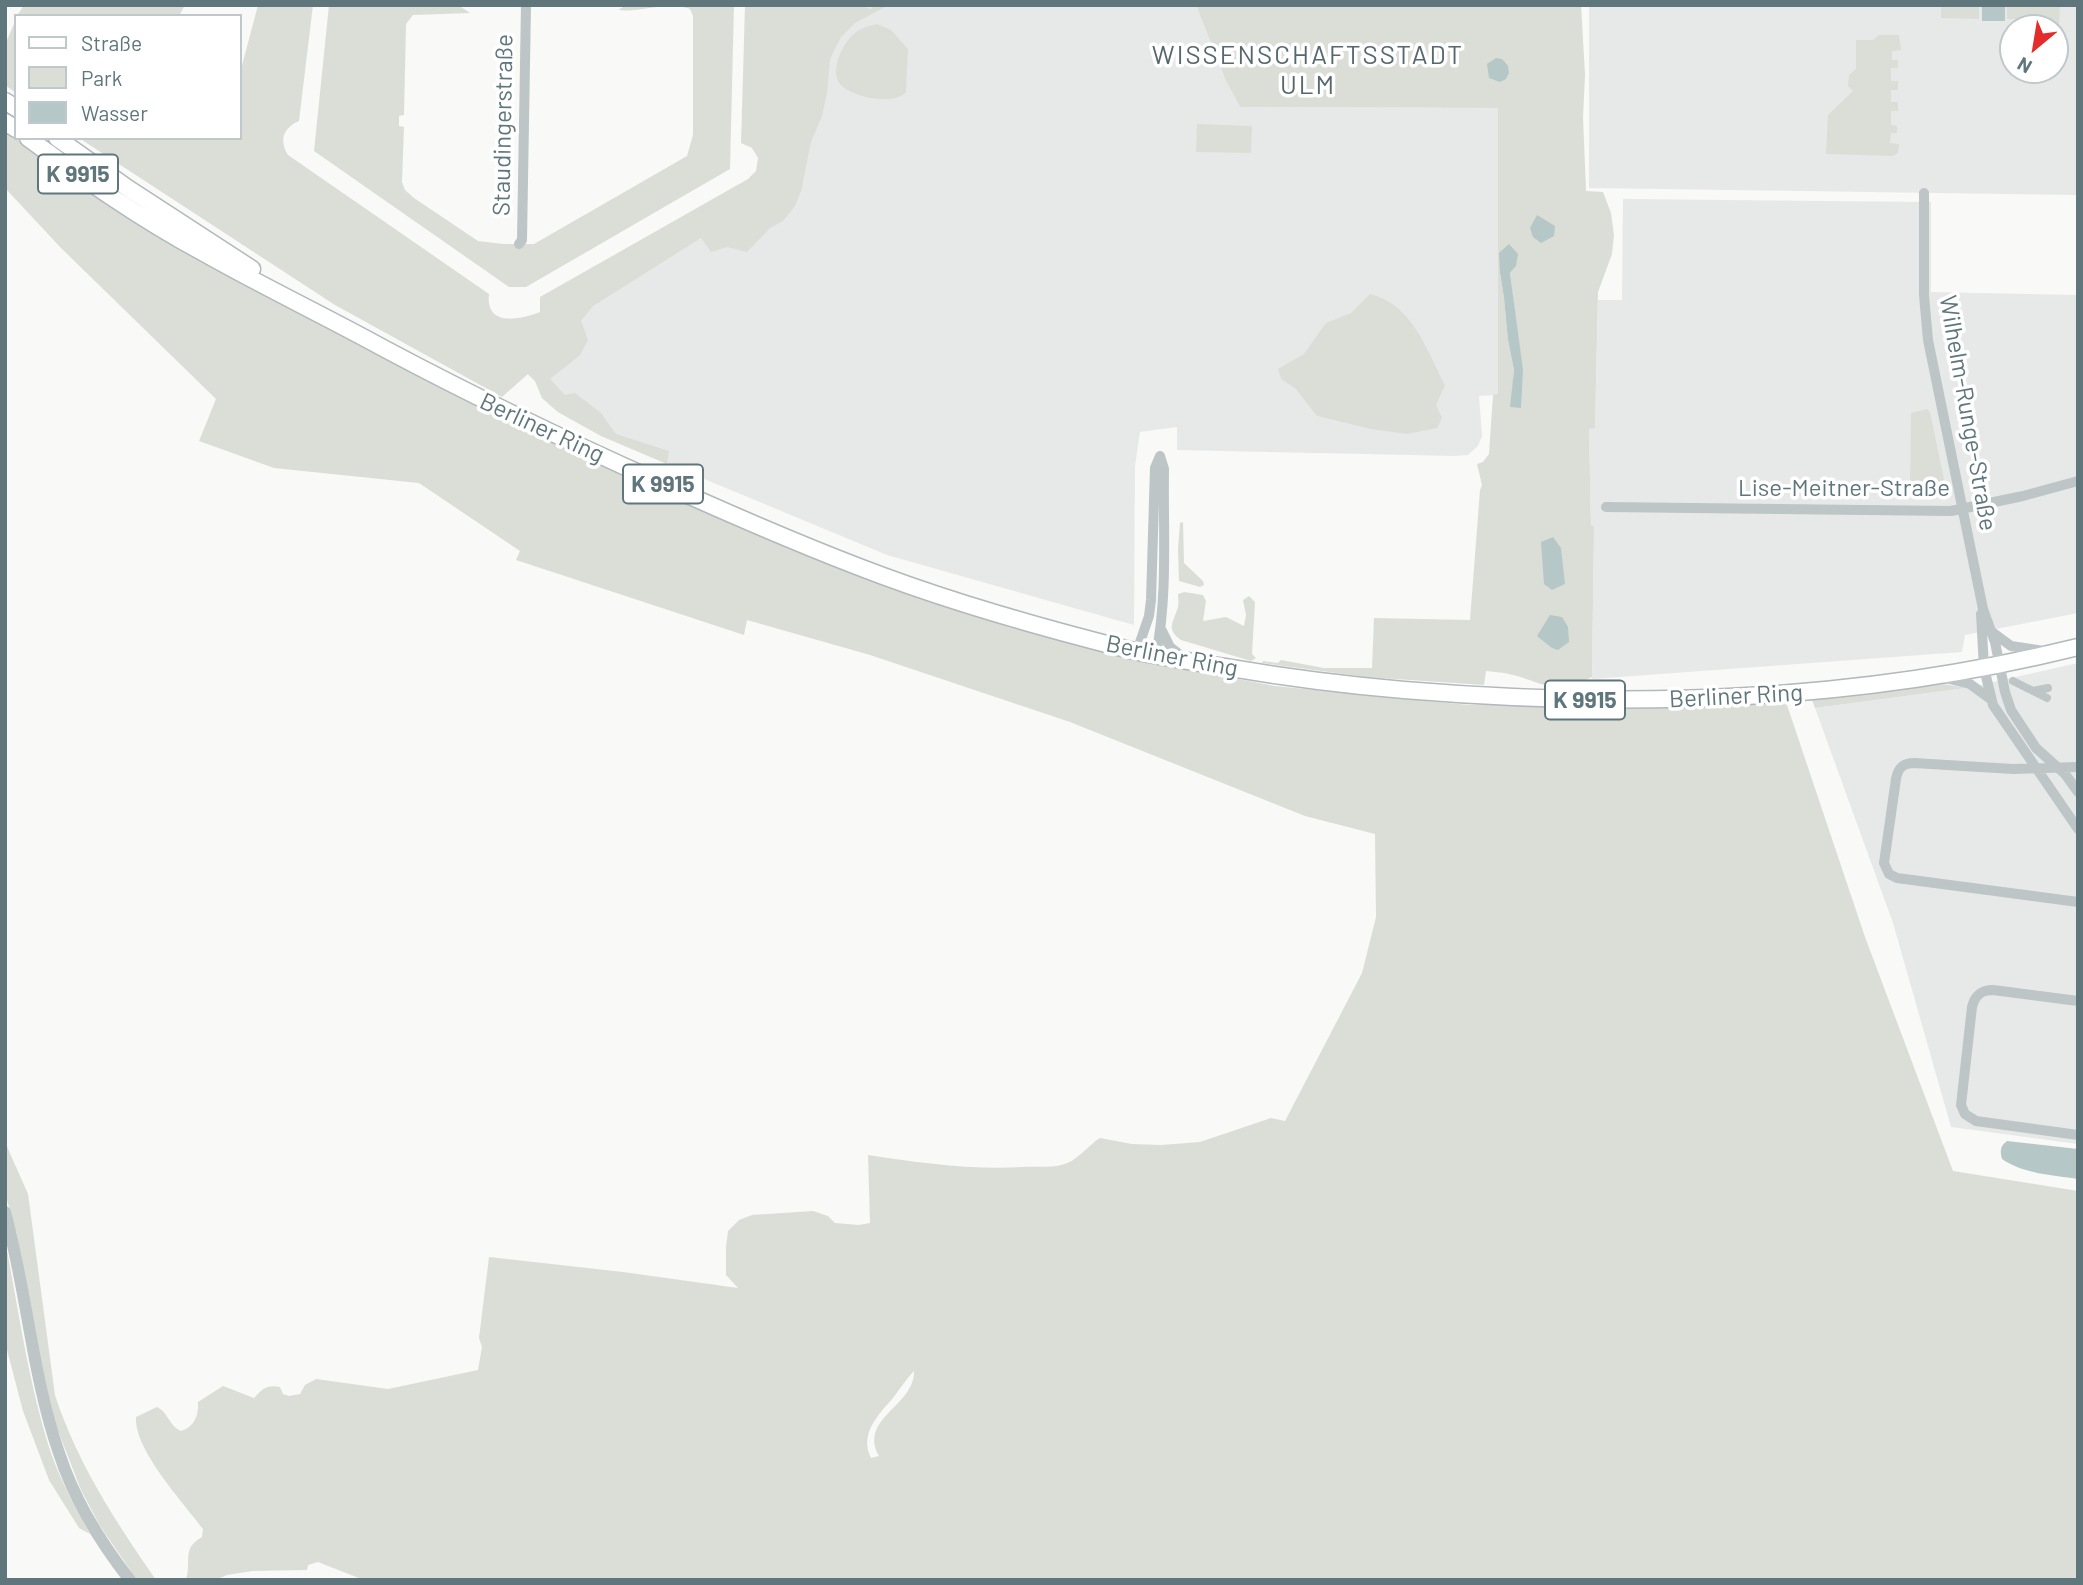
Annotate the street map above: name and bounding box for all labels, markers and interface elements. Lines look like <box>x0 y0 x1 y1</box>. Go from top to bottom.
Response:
legend <box>14 14 242 140</box>
north arrow <box>1999 14 2069 84</box>
text: Straße <box>81 30 142 55</box>
street label: Staudingerstraße <box>487 34 519 216</box>
district label: WISSENSCHAFTSSTADT ULM <box>1154 39 1462 100</box>
text: N <box>2013 53 2035 79</box>
text: Park <box>81 65 122 90</box>
text: Wasser <box>81 100 148 125</box>
road number: K 9915 <box>38 154 118 194</box>
street label: Wilhelm-Runge-Straße <box>1933 293 2003 533</box>
street label: Berliner Ring <box>475 387 609 469</box>
road number: K 9915 <box>623 464 703 504</box>
street label: Lise-Meitner-Straße <box>1738 474 1950 502</box>
street label: Berliner Ring <box>1104 629 1240 683</box>
street label: Berliner Ring <box>1668 678 1804 714</box>
road number: K 9915 <box>1545 680 1625 720</box>

